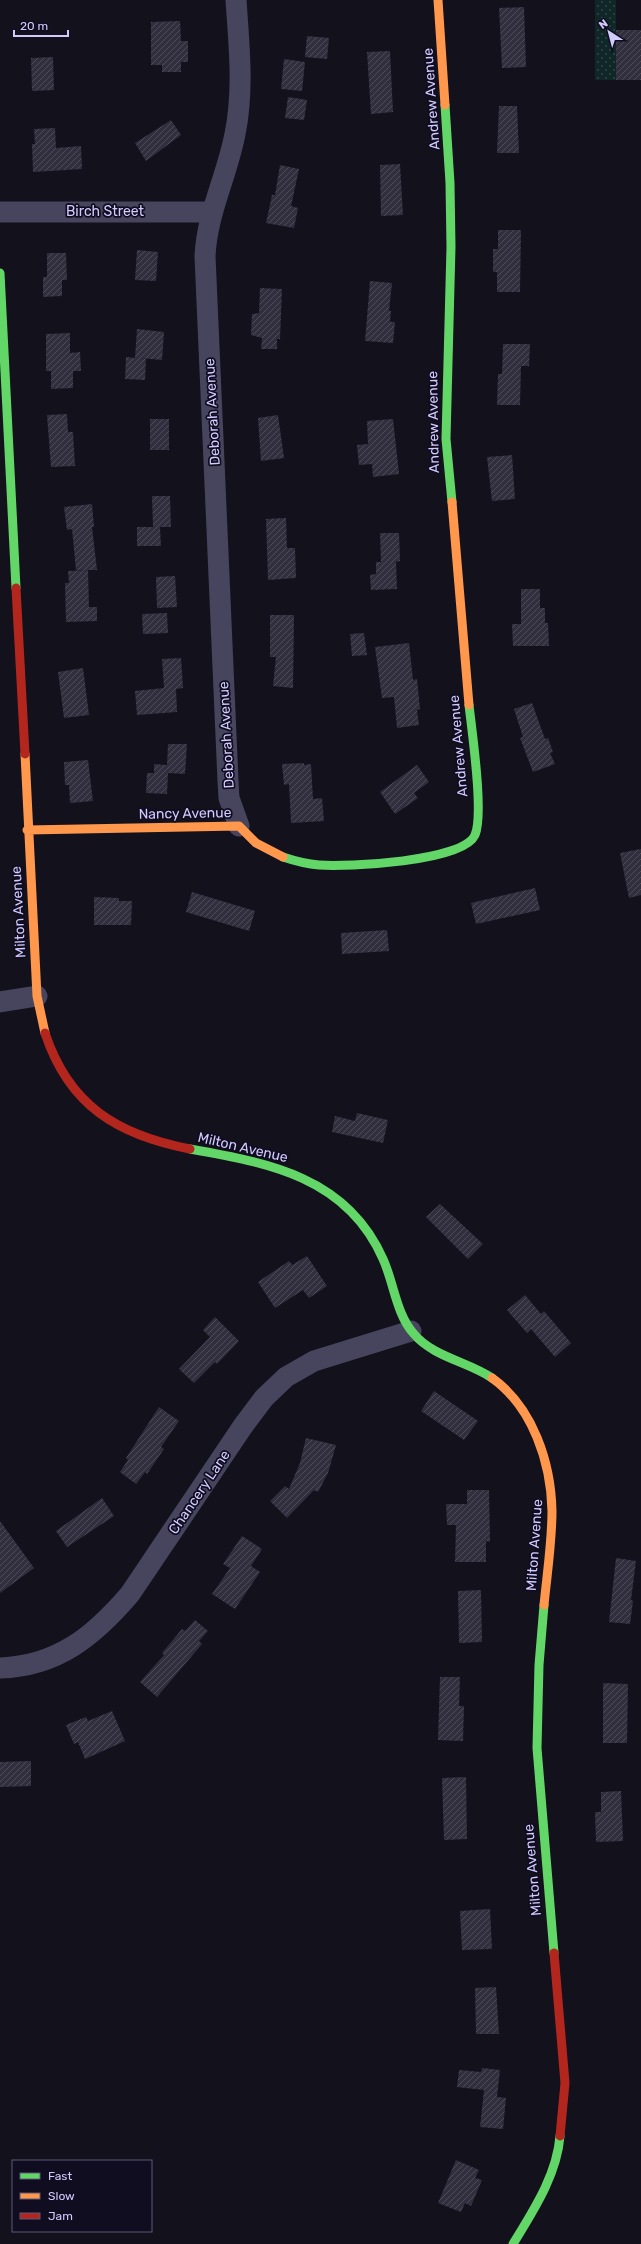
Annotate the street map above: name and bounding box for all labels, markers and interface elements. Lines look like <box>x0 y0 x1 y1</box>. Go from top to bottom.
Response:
scale bar <box>14 12 68 38</box>
north arrow <box>589 12 629 52</box>
text: N <box>596 17 611 32</box>
text: 20 m <box>20 19 48 33</box>
street label: Andrew Avenue <box>419 47 444 150</box>
street label: Birch Street <box>66 203 145 220</box>
street label: Deborah Avenue <box>201 358 224 466</box>
street label: Andrew Avenue <box>424 371 443 473</box>
street label: Deborah Avenue <box>215 681 238 789</box>
street label: Andrew Avenue <box>446 694 471 798</box>
street label: Nancy Avenue <box>138 804 232 823</box>
street label: Milton Avenue <box>8 865 29 958</box>
street label: Milton Avenue <box>196 1129 290 1166</box>
street label: Chancery Lane <box>165 1447 234 1538</box>
street label: Milton Avenue <box>523 1498 546 1592</box>
street label: Milton Avenue <box>520 1823 545 1917</box>
legend <box>12 2160 152 2232</box>
text: Fast <box>48 2169 72 2183</box>
text: Slow <box>48 2189 75 2203</box>
text: Jam <box>48 2209 73 2223</box>

